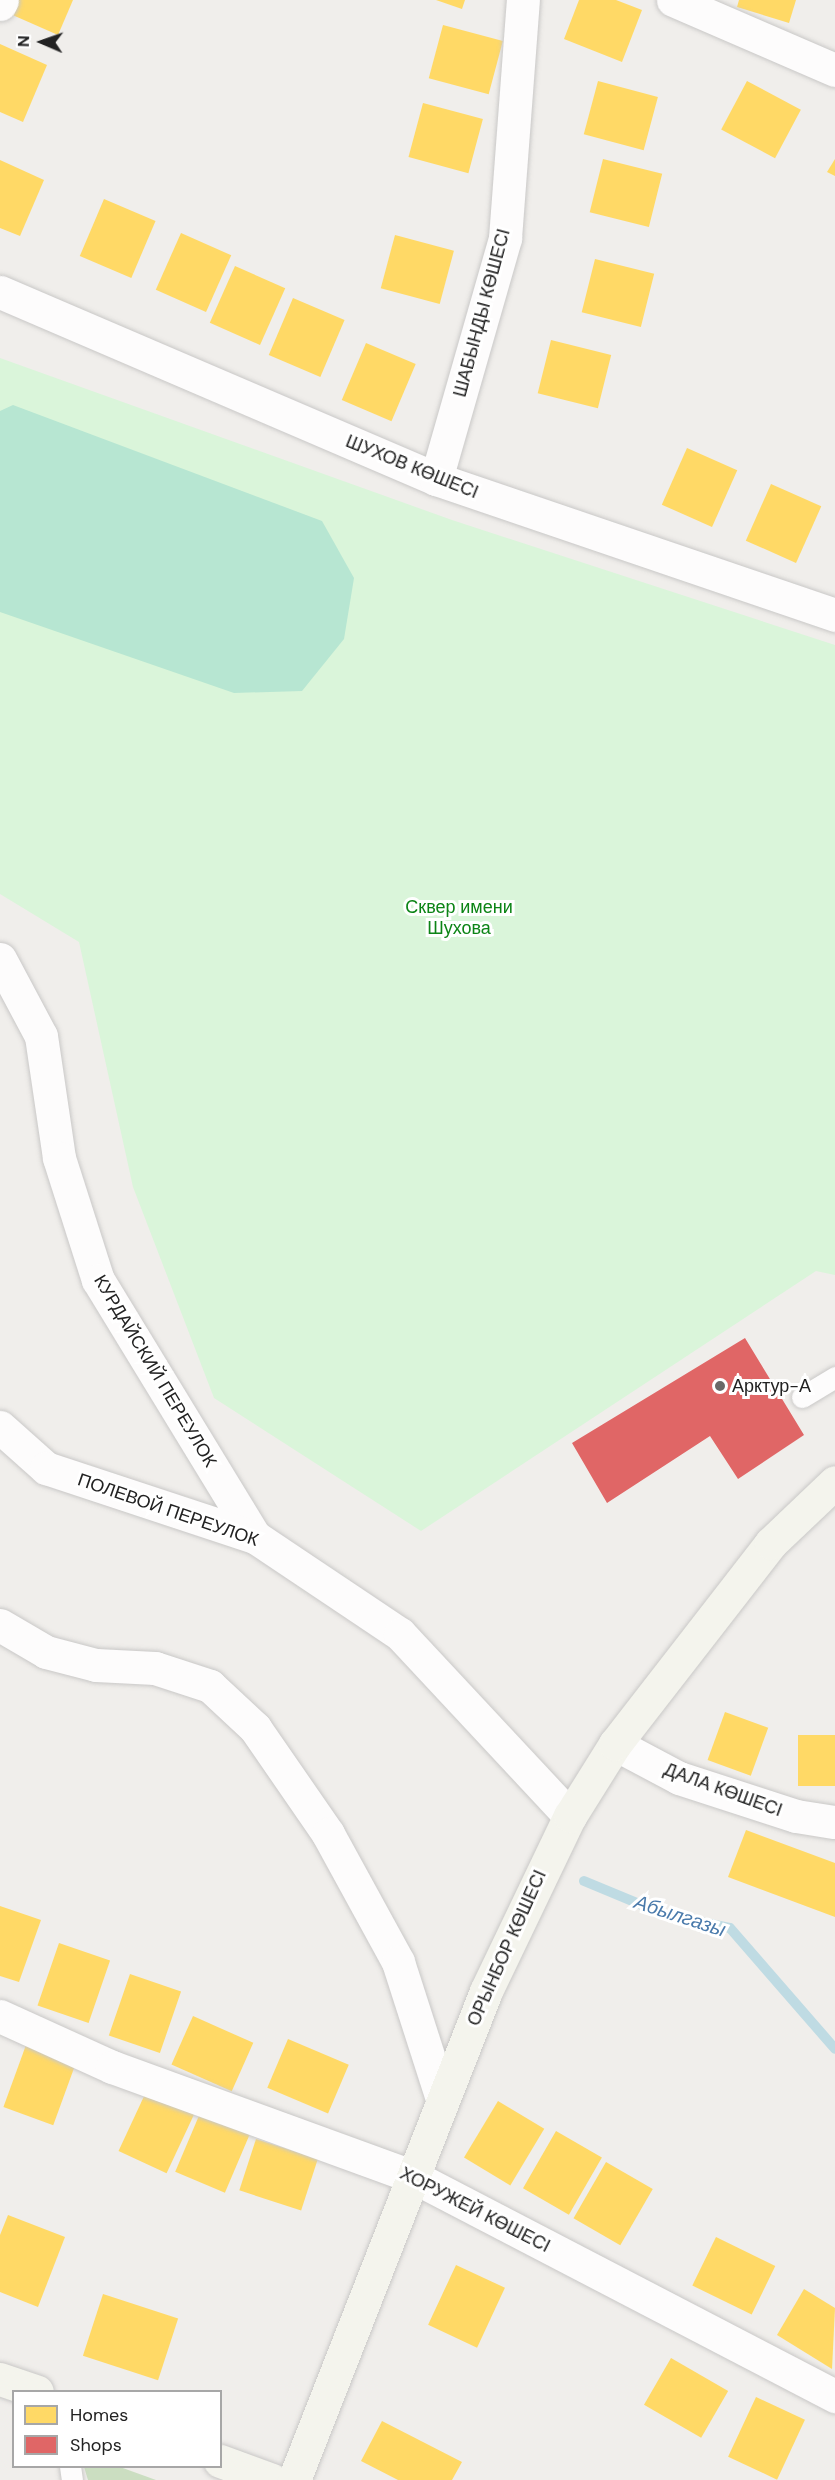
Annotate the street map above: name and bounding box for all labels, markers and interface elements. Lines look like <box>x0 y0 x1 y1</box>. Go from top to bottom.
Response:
north arrow <box>12 12 72 72</box>
text: N <box>13 35 34 48</box>
street label: ШАБЫНДЫ КӨШЕСІ <box>449 227 515 399</box>
street label: ШУХОВ КӨШЕСІ <box>343 431 481 503</box>
park label: Сквер имени Шухова <box>405 897 513 940</box>
street label: КУРДАЙСКИЙ ПЕРЕУЛОК <box>89 1271 221 1471</box>
place label: Арктур-А <box>732 1375 811 1397</box>
marker: Арктур-А <box>713 1379 727 1393</box>
street label: ПОЛЕВОЙ ПЕРЕУЛОК <box>75 1469 261 1551</box>
street label: ДАЛА КӨШЕСІ <box>661 1759 785 1821</box>
street label: ОРЫНБОР КӨШЕСІ <box>463 1867 551 2029</box>
water label: Абылгазы <box>631 1890 729 1942</box>
street label: ХОРУЖЕЙ КӨШЕСІ <box>396 2163 554 2257</box>
legend <box>12 2390 222 2468</box>
text: Homes <box>70 2403 128 2427</box>
text: Shops <box>70 2433 122 2457</box>

